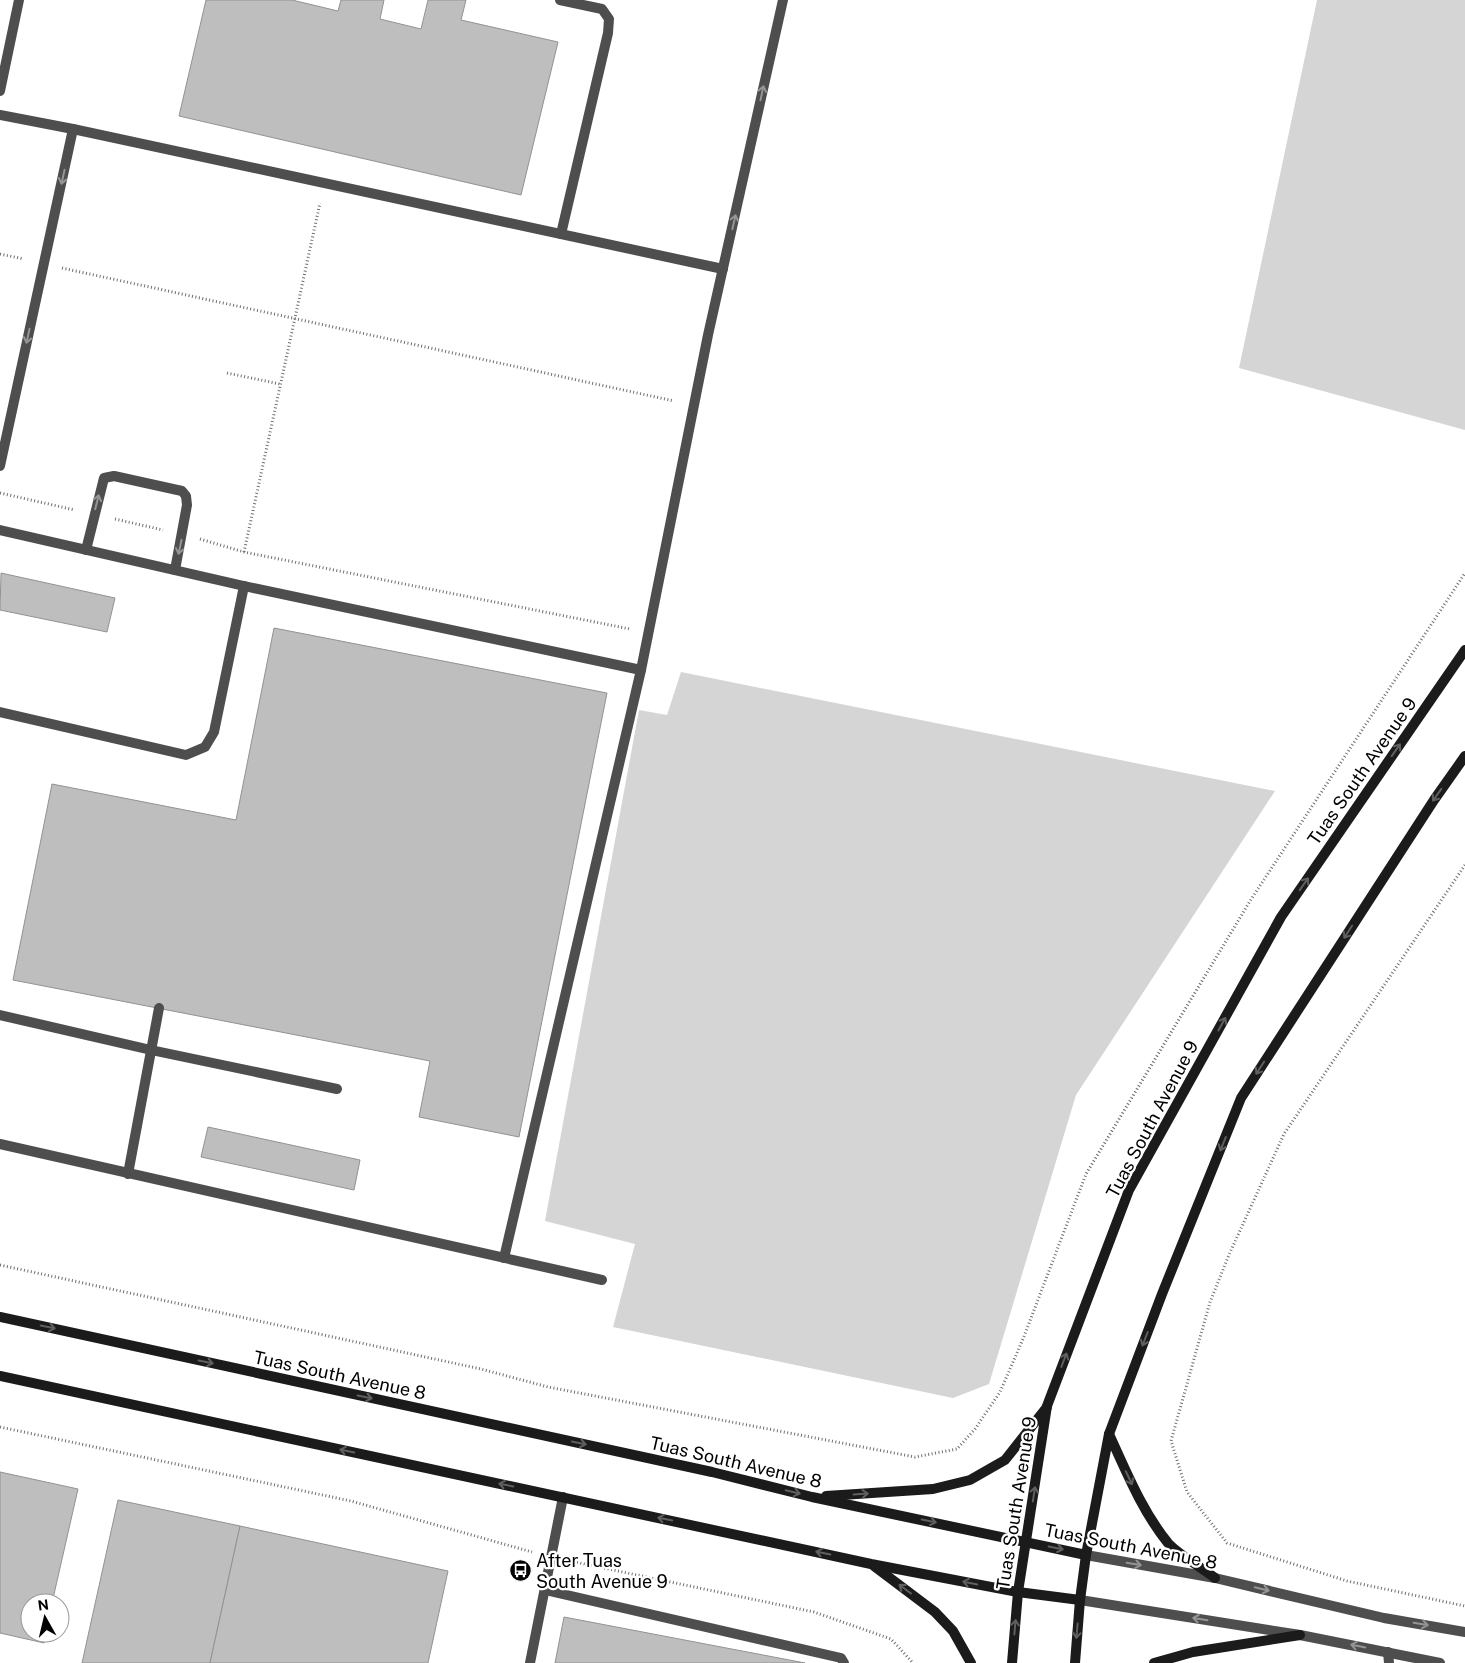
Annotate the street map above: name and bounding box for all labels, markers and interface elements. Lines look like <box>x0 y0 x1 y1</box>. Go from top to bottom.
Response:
one-way arrow <box>758 86 767 102</box>
one-way arrow <box>58 168 67 184</box>
one-way arrow <box>730 214 739 230</box>
one-way arrow <box>23 327 32 343</box>
one-way arrow <box>93 495 102 511</box>
one-way arrow <box>175 538 184 554</box>
street label: Tuas South Avenue 9 <box>1303 693 1421 849</box>
one-way arrow <box>1391 743 1401 757</box>
one-way arrow <box>1432 788 1442 802</box>
one-way arrow <box>1299 877 1309 891</box>
one-way arrow <box>1343 924 1353 938</box>
one-way arrow <box>1217 1017 1227 1031</box>
street label: Tuas South Avenue 9 <box>1102 1037 1202 1201</box>
one-way arrow <box>1255 1061 1265 1075</box>
one-way arrow <box>1217 1136 1226 1151</box>
one-way arrow <box>39 1323 55 1333</box>
one-way arrow <box>1140 1331 1149 1347</box>
street label: Tuas South Avenue 8 <box>252 1346 428 1404</box>
one-way arrow <box>1061 1353 1070 1368</box>
one-way arrow <box>198 1358 214 1367</box>
one-way arrow <box>357 1393 373 1402</box>
street label: Tuas South Avenue 9 <box>992 1415 1040 1591</box>
street label: Tuas South Avenue 8 <box>648 1432 824 1492</box>
one-way arrow <box>571 1439 587 1448</box>
one-way arrow <box>339 1446 355 1455</box>
one-way arrow <box>1125 1470 1135 1485</box>
one-way arrow <box>498 1480 514 1489</box>
one-way arrow <box>1029 1486 1039 1502</box>
one-way arrow <box>785 1488 801 1497</box>
one-way arrow <box>853 1489 869 1498</box>
one-way arrow <box>657 1514 673 1523</box>
one-way arrow <box>920 1517 936 1526</box>
street label: Tuas South Avenue 8 <box>1043 1519 1219 1573</box>
one-way arrow <box>1048 1544 1064 1553</box>
one-way arrow <box>816 1548 832 1557</box>
place label: After Tuas South Avenue 9 <box>536 1550 668 1592</box>
bus stop icon: After Tuas South Avenue 9 <box>508 1558 532 1582</box>
one-way arrow <box>1126 1559 1142 1569</box>
one-way arrow <box>962 1577 978 1587</box>
one-way arrow <box>898 1584 912 1594</box>
one-way arrow <box>1254 1585 1270 1594</box>
north arrow <box>20 1593 70 1643</box>
text: N <box>37 1596 50 1614</box>
one-way arrow <box>1192 1614 1208 1624</box>
one-way arrow <box>1010 1620 1020 1636</box>
one-way arrow <box>1412 1620 1428 1630</box>
one-way arrow <box>1073 1623 1082 1639</box>
one-way arrow <box>1350 1641 1366 1650</box>

